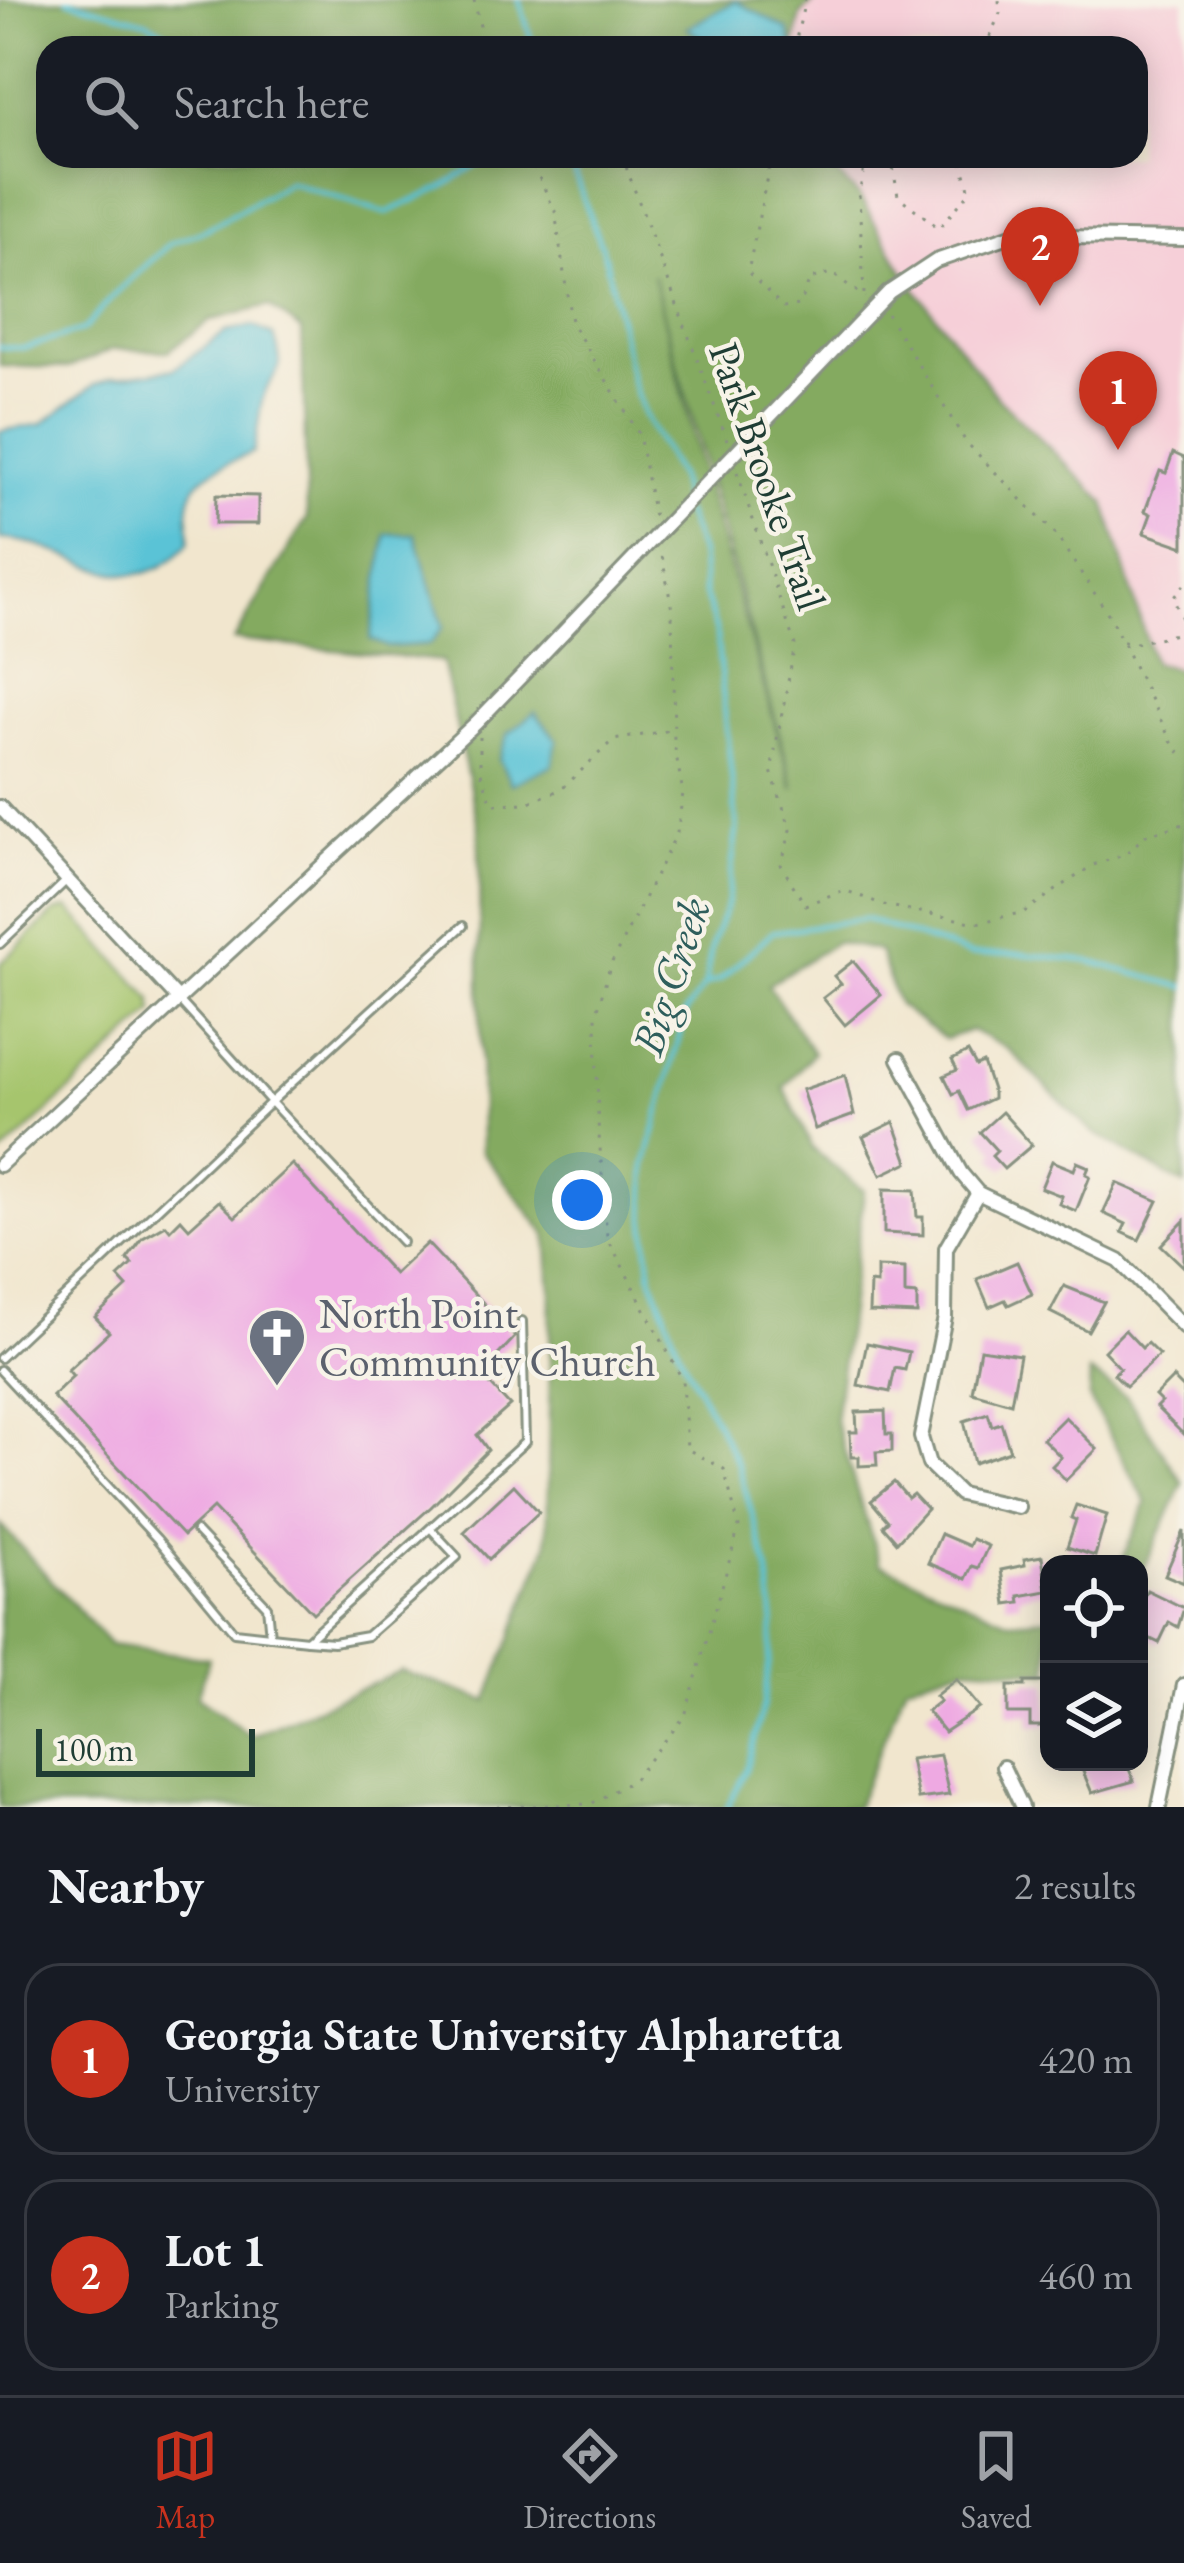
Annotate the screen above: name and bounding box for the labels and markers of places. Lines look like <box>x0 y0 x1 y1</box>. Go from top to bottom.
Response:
pin: 2 <box>1001 207 1079 306</box>
pin: 1 <box>1079 351 1157 450</box>
place label: North Point Community Church <box>319 1286 656 1389</box>
church icon: North Point Community Church <box>246 1306 308 1388</box>

